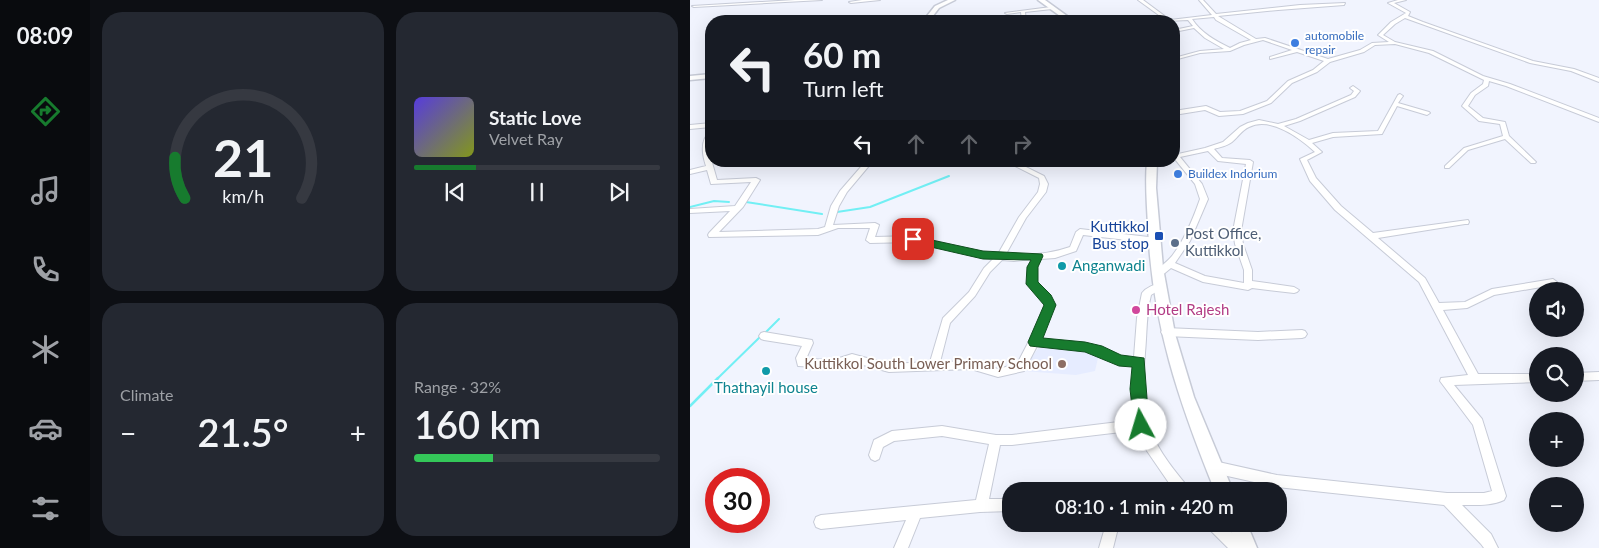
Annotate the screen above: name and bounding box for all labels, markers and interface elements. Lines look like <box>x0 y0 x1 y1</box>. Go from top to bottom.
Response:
text: 08:09 <box>17 22 73 49</box>
place label: automobile repair <box>1305 28 1364 57</box>
text: 60 m <box>803 33 881 75</box>
icon: left <box>720 35 785 100</box>
marker: automobile repair <box>1289 37 1301 49</box>
text: Turn left <box>803 75 884 102</box>
icon: directions <box>28 94 63 129</box>
text: Static Love <box>489 106 581 129</box>
text: 21 <box>213 126 273 188</box>
text: Velvet Ray <box>489 129 563 148</box>
icon: left <box>849 130 877 158</box>
icon: ahead <box>902 130 930 158</box>
icon: ahead <box>955 130 983 158</box>
icon: right <box>1008 130 1036 158</box>
place label: Buildex Indorium <box>1188 166 1277 181</box>
marker: Buildex Indorium <box>1172 168 1184 180</box>
icon: music <box>28 173 63 208</box>
icon: previous <box>441 178 469 206</box>
icon: pause <box>523 178 551 206</box>
icon: next <box>605 178 633 206</box>
text: km/h <box>222 185 264 207</box>
place label: Kuttikkol Bus stop <box>1090 217 1149 252</box>
pin <box>892 218 934 260</box>
place label: Post Office, Kuttikkol <box>1185 224 1261 259</box>
icon: arrive <box>899 225 927 253</box>
marker: Kuttikkol Bus stop <box>1153 230 1165 242</box>
marker: Post Office, Kuttikkol <box>1169 237 1181 249</box>
icon: phone <box>28 252 63 287</box>
place label: Anganwadi <box>1072 256 1145 274</box>
marker: Anganwadi <box>1056 260 1068 272</box>
map controls <box>1529 282 1584 532</box>
button: sound <box>1529 282 1584 337</box>
place label: Hotel Rajesh <box>1146 300 1229 318</box>
marker: Hotel Rajesh <box>1130 304 1142 316</box>
icon: climate <box>28 332 63 367</box>
button: search <box>1529 347 1584 402</box>
place label: Kuttikkol South Lower Primary School <box>804 354 1052 372</box>
marker: Kuttikkol South Lower Primary School <box>1056 358 1068 370</box>
marker: Thathayil house <box>760 365 772 377</box>
text: Range · 32% <box>414 377 501 396</box>
place label: Thathayil house <box>714 378 818 396</box>
text: Climate <box>120 385 173 404</box>
position arrow <box>1114 398 1166 450</box>
text: 160 km <box>414 401 541 447</box>
text: 21.5° <box>198 409 288 455</box>
icon: car <box>28 411 63 446</box>
button: + <box>1529 412 1584 467</box>
text: − <box>120 416 136 450</box>
text: + <box>350 416 366 450</box>
speed limit sign: 30 <box>705 468 770 533</box>
button: − <box>1529 477 1584 532</box>
icon: filters <box>28 491 63 526</box>
text: 08:10 · 1 min · 420 m <box>1055 495 1234 518</box>

